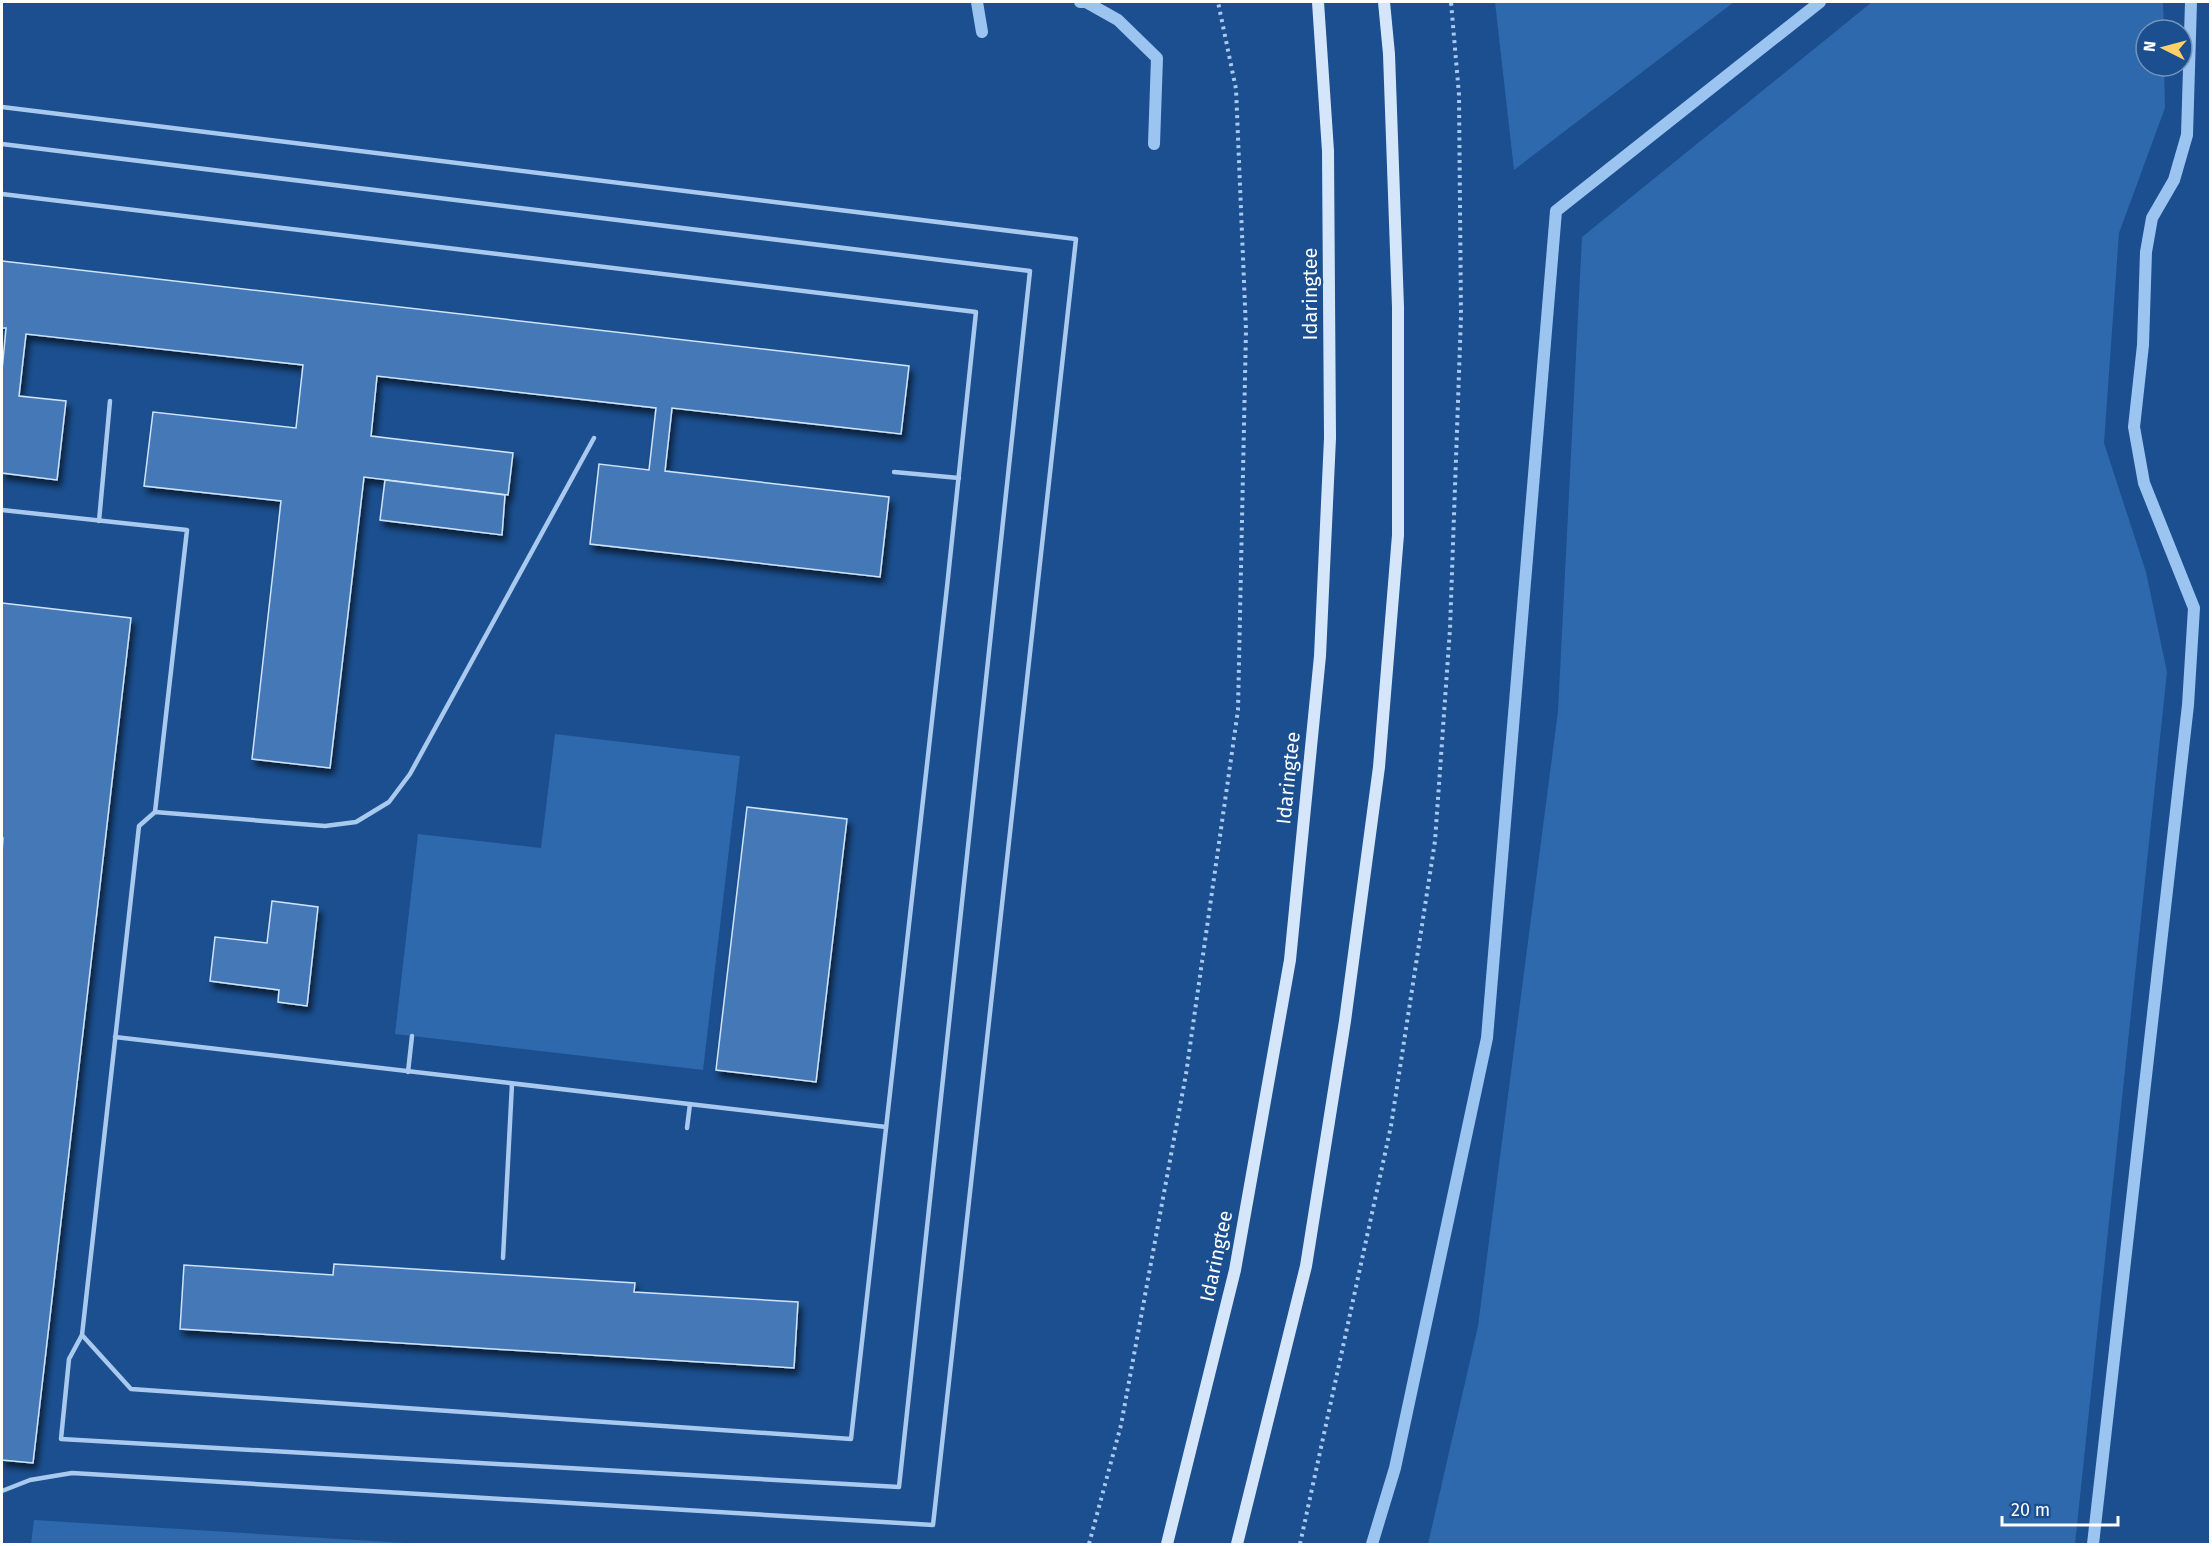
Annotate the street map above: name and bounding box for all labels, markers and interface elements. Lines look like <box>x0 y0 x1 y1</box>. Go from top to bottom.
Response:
north arrow <box>2134 18 2194 78</box>
text: N <box>2140 40 2160 53</box>
street label: Idaringtee <box>1298 248 1322 340</box>
street label: Idaringtee <box>1271 731 1305 825</box>
street label: Idaringtee <box>1195 1208 1237 1304</box>
scale bar <box>2002 1489 2118 1527</box>
text: 20 m <box>2011 1499 2050 1521</box>

